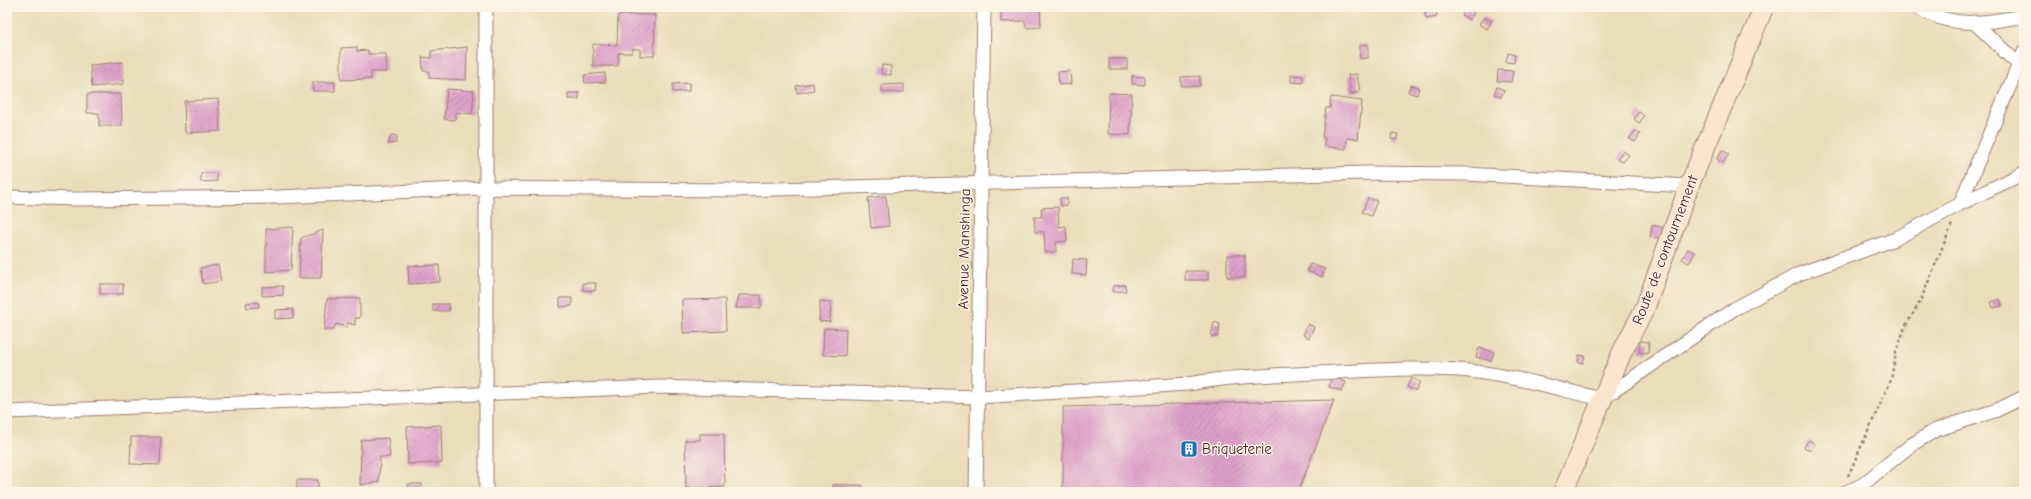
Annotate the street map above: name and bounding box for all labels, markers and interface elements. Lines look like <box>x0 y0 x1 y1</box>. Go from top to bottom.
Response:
street label: Route de contournement <box>1628 172 1702 327</box>
street label: Avenue Manshinga <box>954 188 974 310</box>
building icon: Briqueterie <box>1179 439 1199 459</box>
place label: Briqueterie <box>1202 440 1272 458</box>

